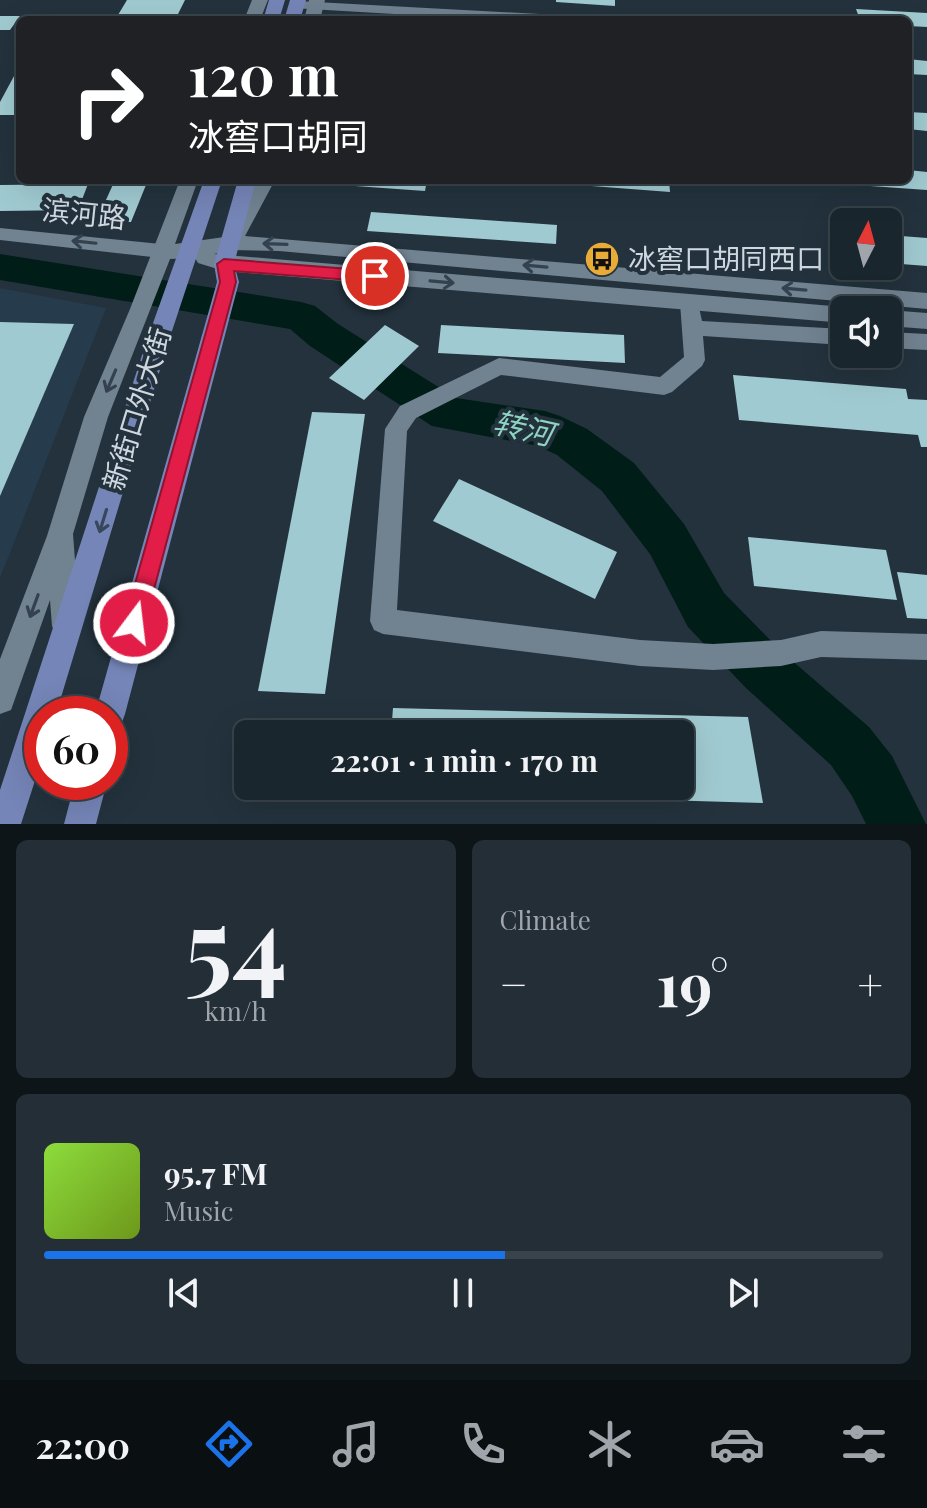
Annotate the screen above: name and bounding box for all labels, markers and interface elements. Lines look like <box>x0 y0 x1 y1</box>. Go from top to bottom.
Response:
text: 120 m <box>188 36 339 111</box>
icon: right <box>56 48 160 152</box>
text: 冰窖口胡同 <box>188 111 368 159</box>
street label: 滨河路 <box>40 190 128 235</box>
north arrow <box>830 208 902 280</box>
map controls <box>830 208 902 368</box>
one-way arrow <box>71 235 98 250</box>
one-way arrow <box>262 237 289 252</box>
place label: 冰窖口胡同西口 <box>628 239 824 276</box>
bus stop icon: 冰窖口胡同西口 <box>583 240 621 278</box>
pin <box>341 242 409 310</box>
icon: arrive <box>353 254 397 298</box>
one-way arrow <box>522 259 548 274</box>
one-way arrow <box>428 275 455 290</box>
one-way arrow <box>781 281 807 296</box>
button: sound <box>830 296 902 368</box>
street label: 新街口外大街 <box>93 323 178 494</box>
one-way arrow <box>102 368 117 393</box>
water label: 转河 <box>490 401 562 454</box>
one-way arrow <box>95 508 110 534</box>
position arrow <box>92 581 176 665</box>
one-way arrow <box>26 593 40 618</box>
speed limit sign: 60 <box>24 696 128 800</box>
text: 22:01 · 1 min · 170 m <box>330 740 598 780</box>
text: 54 <box>184 871 287 1010</box>
text: Climate <box>500 902 591 937</box>
text: 19° <box>656 942 729 1022</box>
text: − <box>500 953 528 1012</box>
text: + <box>857 953 883 1012</box>
text: km/h <box>205 993 267 1028</box>
text: 95.7 FM <box>164 1153 267 1193</box>
text: Music <box>164 1193 233 1228</box>
icon: previous <box>162 1271 206 1315</box>
icon: pause <box>441 1271 485 1315</box>
icon: next <box>721 1271 765 1315</box>
icon: directions <box>201 1416 257 1472</box>
icon: music <box>328 1416 384 1472</box>
icon: phone <box>455 1416 511 1472</box>
icon: climate <box>582 1416 638 1472</box>
icon: car <box>709 1416 765 1472</box>
icon: filters <box>836 1416 892 1472</box>
text: 22:00 <box>35 1420 130 1468</box>

